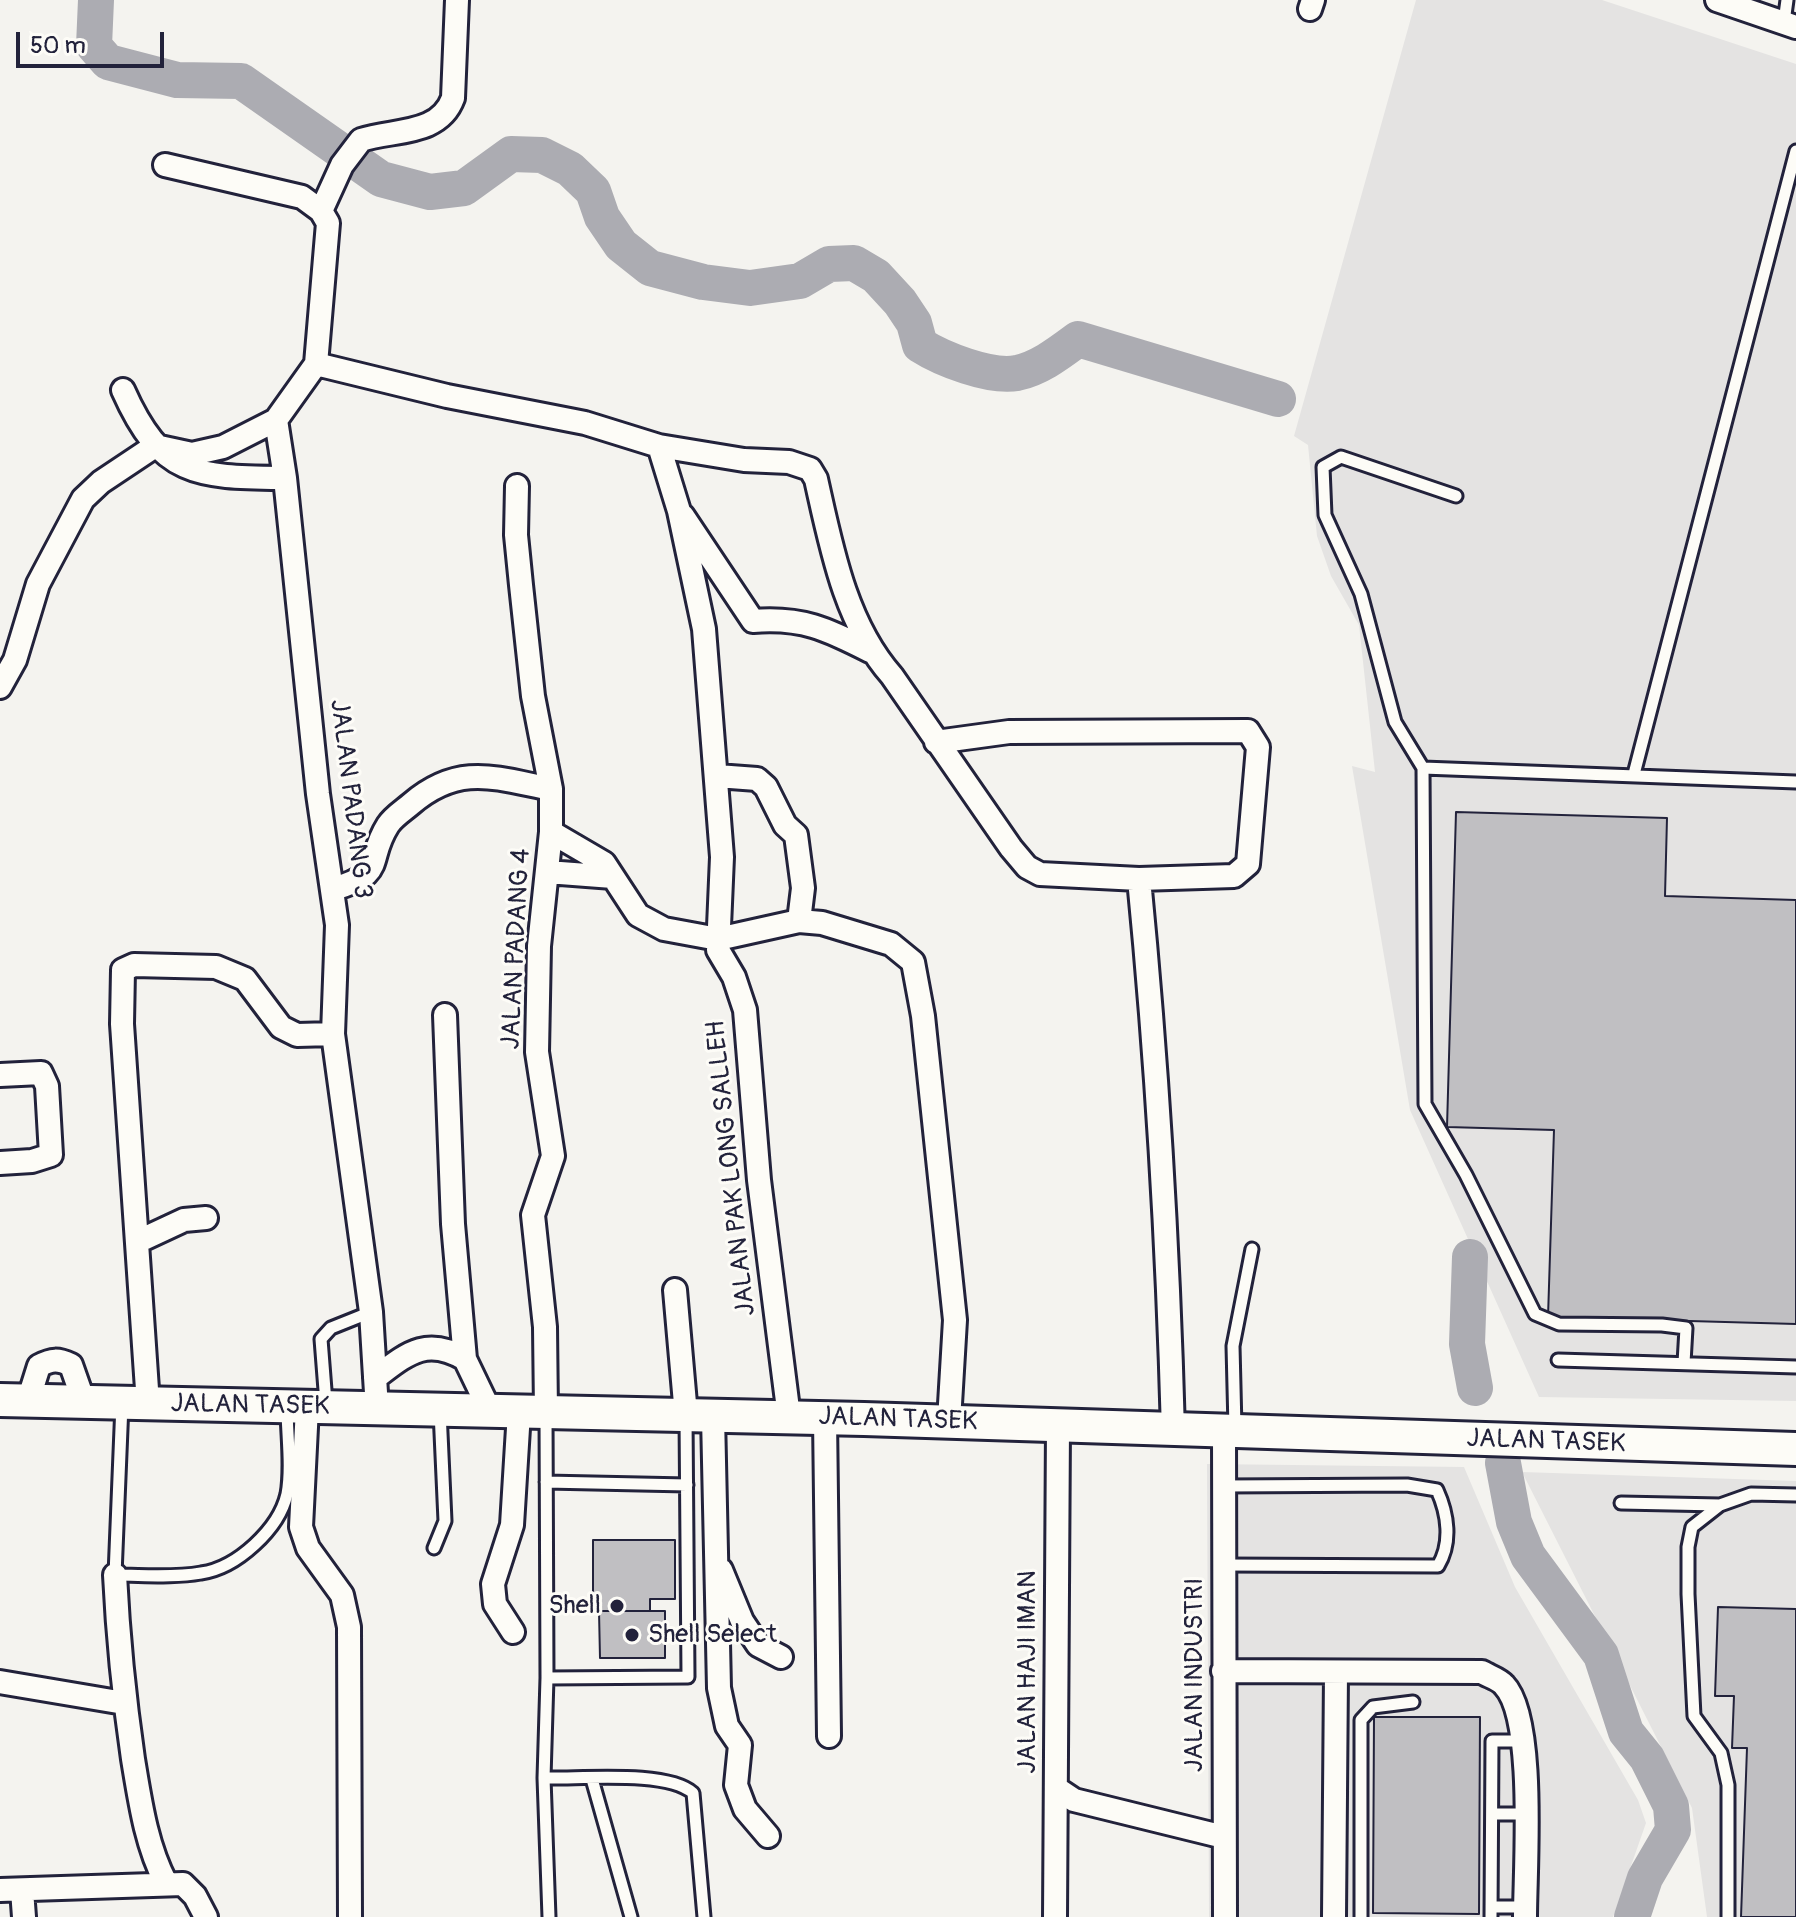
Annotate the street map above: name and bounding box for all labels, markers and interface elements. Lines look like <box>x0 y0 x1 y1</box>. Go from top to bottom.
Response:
scale bar <box>20 16 168 66</box>
text: 50 m <box>30 31 86 60</box>
street label: JALAN PADANG 3 <box>322 698 378 900</box>
street label: JALAN PADANG 4 <box>496 848 538 1050</box>
street label: JALAN PAK LONG SALLEH <box>701 1019 763 1317</box>
street label: JALAN TASEK <box>170 1389 330 1423</box>
street label: JALAN TASEK <box>818 1402 978 1438</box>
street label: JALAN TASEK <box>1466 1424 1626 1460</box>
street label: JALAN HAJI IMAN <box>1012 1570 1044 1774</box>
street label: JALAN INDUSTRI <box>1179 1578 1211 1772</box>
place label: Shell <box>548 1590 601 1622</box>
marker: Shell <box>608 1597 626 1615</box>
place label: Shell Select <box>648 1619 777 1651</box>
marker: Shell Select <box>623 1626 641 1644</box>

